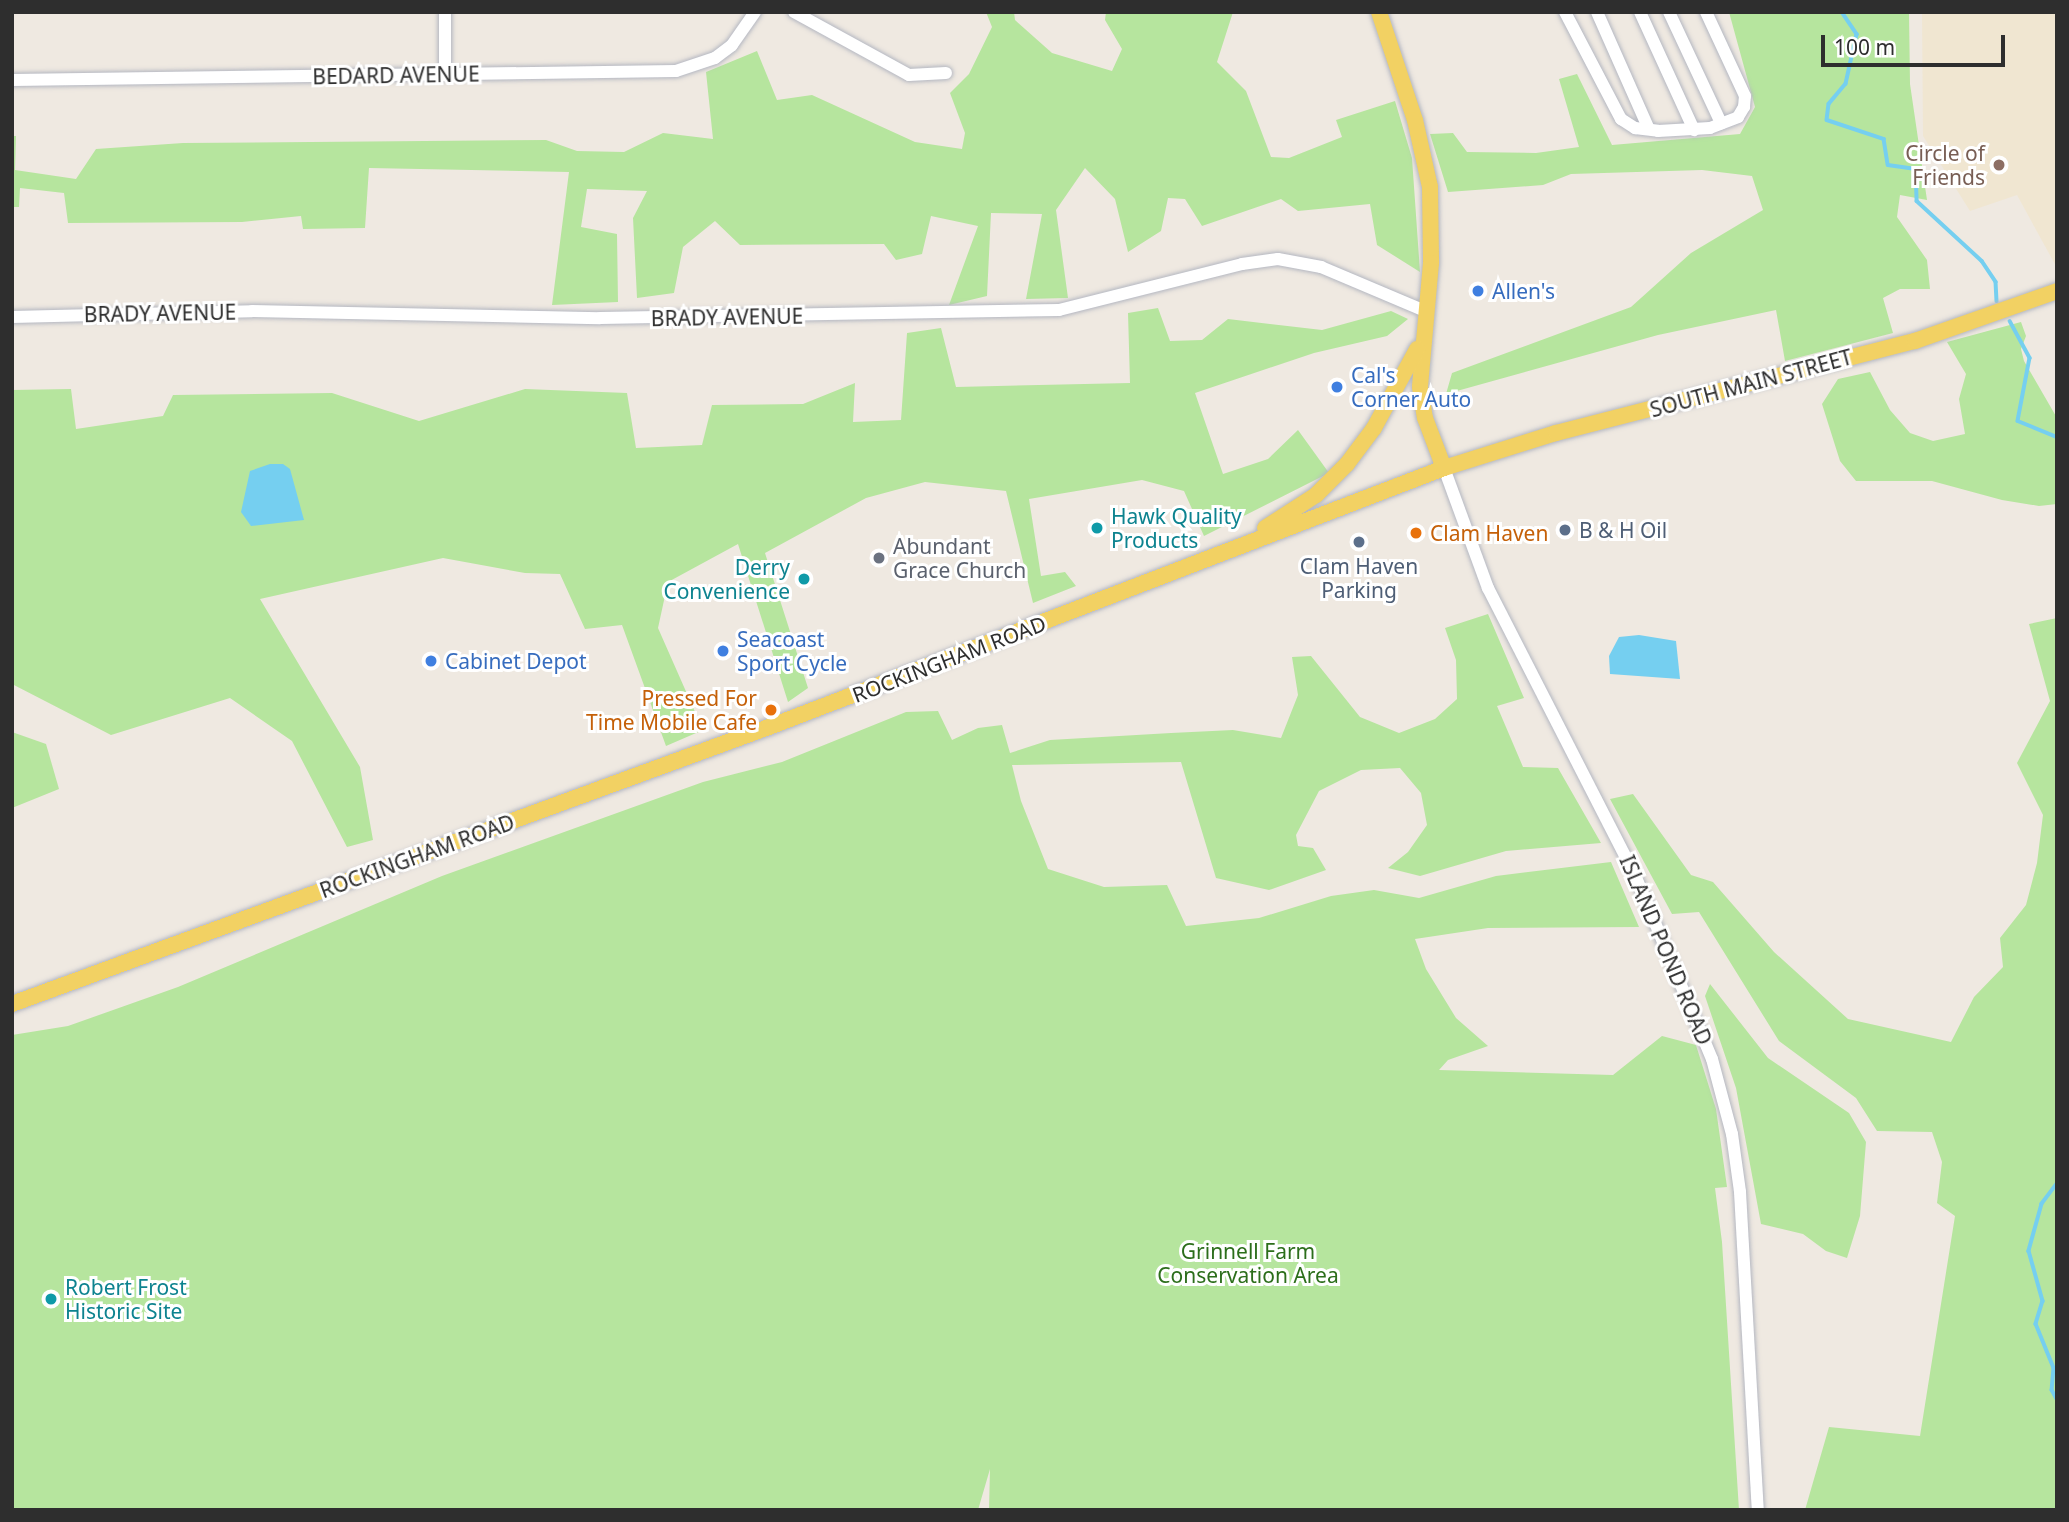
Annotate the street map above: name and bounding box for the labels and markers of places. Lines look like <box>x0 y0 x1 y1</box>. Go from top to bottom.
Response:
place label: Circle of Friends <box>1905 140 1985 190</box>
marker: Circle of Friends <box>1991 157 2007 173</box>
place label: Allen's <box>1492 278 1555 304</box>
marker: Allen's <box>1470 283 1486 299</box>
place label: Cal's Corner Auto <box>1351 362 1471 412</box>
marker: Cal's Corner Auto <box>1329 379 1345 395</box>
place label: Hawk Quality Products <box>1111 503 1242 553</box>
place label: B & H Oil <box>1579 517 1667 543</box>
marker: Hawk Quality Products <box>1089 520 1105 536</box>
place label: Clam Haven <box>1430 520 1548 546</box>
marker: B & H Oil <box>1557 522 1573 538</box>
marker: Clam Haven <box>1408 525 1424 541</box>
place label: Abundant Grace Church <box>893 533 1026 583</box>
marker: Clam Haven Parking <box>1351 534 1367 550</box>
marker: Abundant Grace Church <box>871 550 887 566</box>
place label: Clam Haven Parking <box>1300 553 1418 603</box>
place label: Derry Convenience <box>663 554 790 604</box>
marker: Derry Convenience <box>796 571 812 587</box>
place label: Seacoast Sport Cycle <box>737 626 847 676</box>
marker: Seacoast Sport Cycle <box>715 643 731 659</box>
place label: Cabinet Depot <box>445 648 587 674</box>
marker: Cabinet Depot <box>423 653 439 669</box>
place label: Pressed For Time Mobile Cafe <box>586 685 757 735</box>
marker: Pressed For Time Mobile Cafe <box>763 702 779 718</box>
place label: Robert Frost Historic Site <box>65 1274 187 1324</box>
marker: Robert Frost Historic Site <box>43 1291 59 1307</box>

